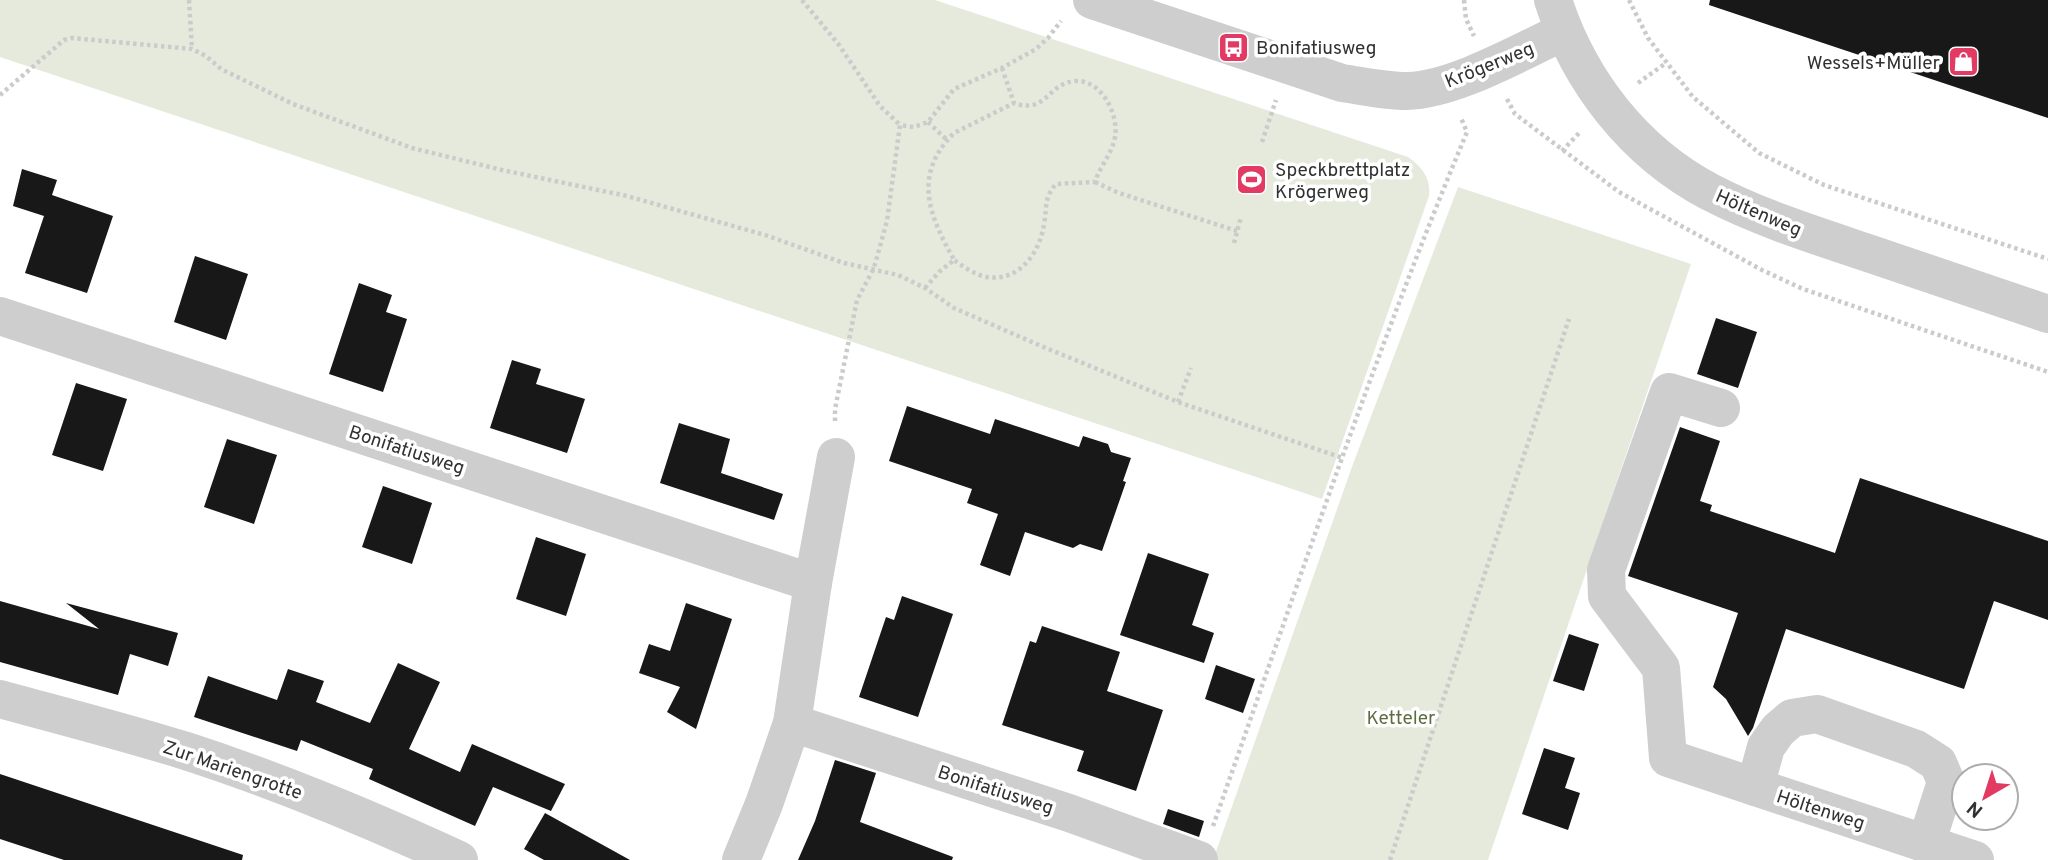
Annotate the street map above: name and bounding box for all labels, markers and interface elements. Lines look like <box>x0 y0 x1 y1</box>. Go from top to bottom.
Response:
bus stop icon: Bonifatiusweg <box>1216 30 1250 64</box>
place label: Bonifatiusweg <box>1256 37 1376 61</box>
street label: Krögerweg <box>1442 37 1538 95</box>
shop icon: Wessels+Müller <box>1946 45 1980 79</box>
place label: Wessels+Müller <box>1807 52 1941 76</box>
place label: Speckbrettplatz Krögerweg <box>1275 159 1410 205</box>
sports icon: Speckbrettplatz Krögerweg <box>1235 163 1269 197</box>
street label: Höltenweg <box>1711 185 1805 243</box>
street label: Bonifatiusweg <box>345 421 467 481</box>
park label: Ketteler <box>1367 707 1436 731</box>
street label: Zur Mariengrotte <box>160 736 305 806</box>
street label: Bonifatiusweg <box>934 761 1056 821</box>
north arrow <box>1950 762 2020 832</box>
street label: Höltenweg <box>1773 785 1868 836</box>
text: N <box>1963 795 1988 822</box>

